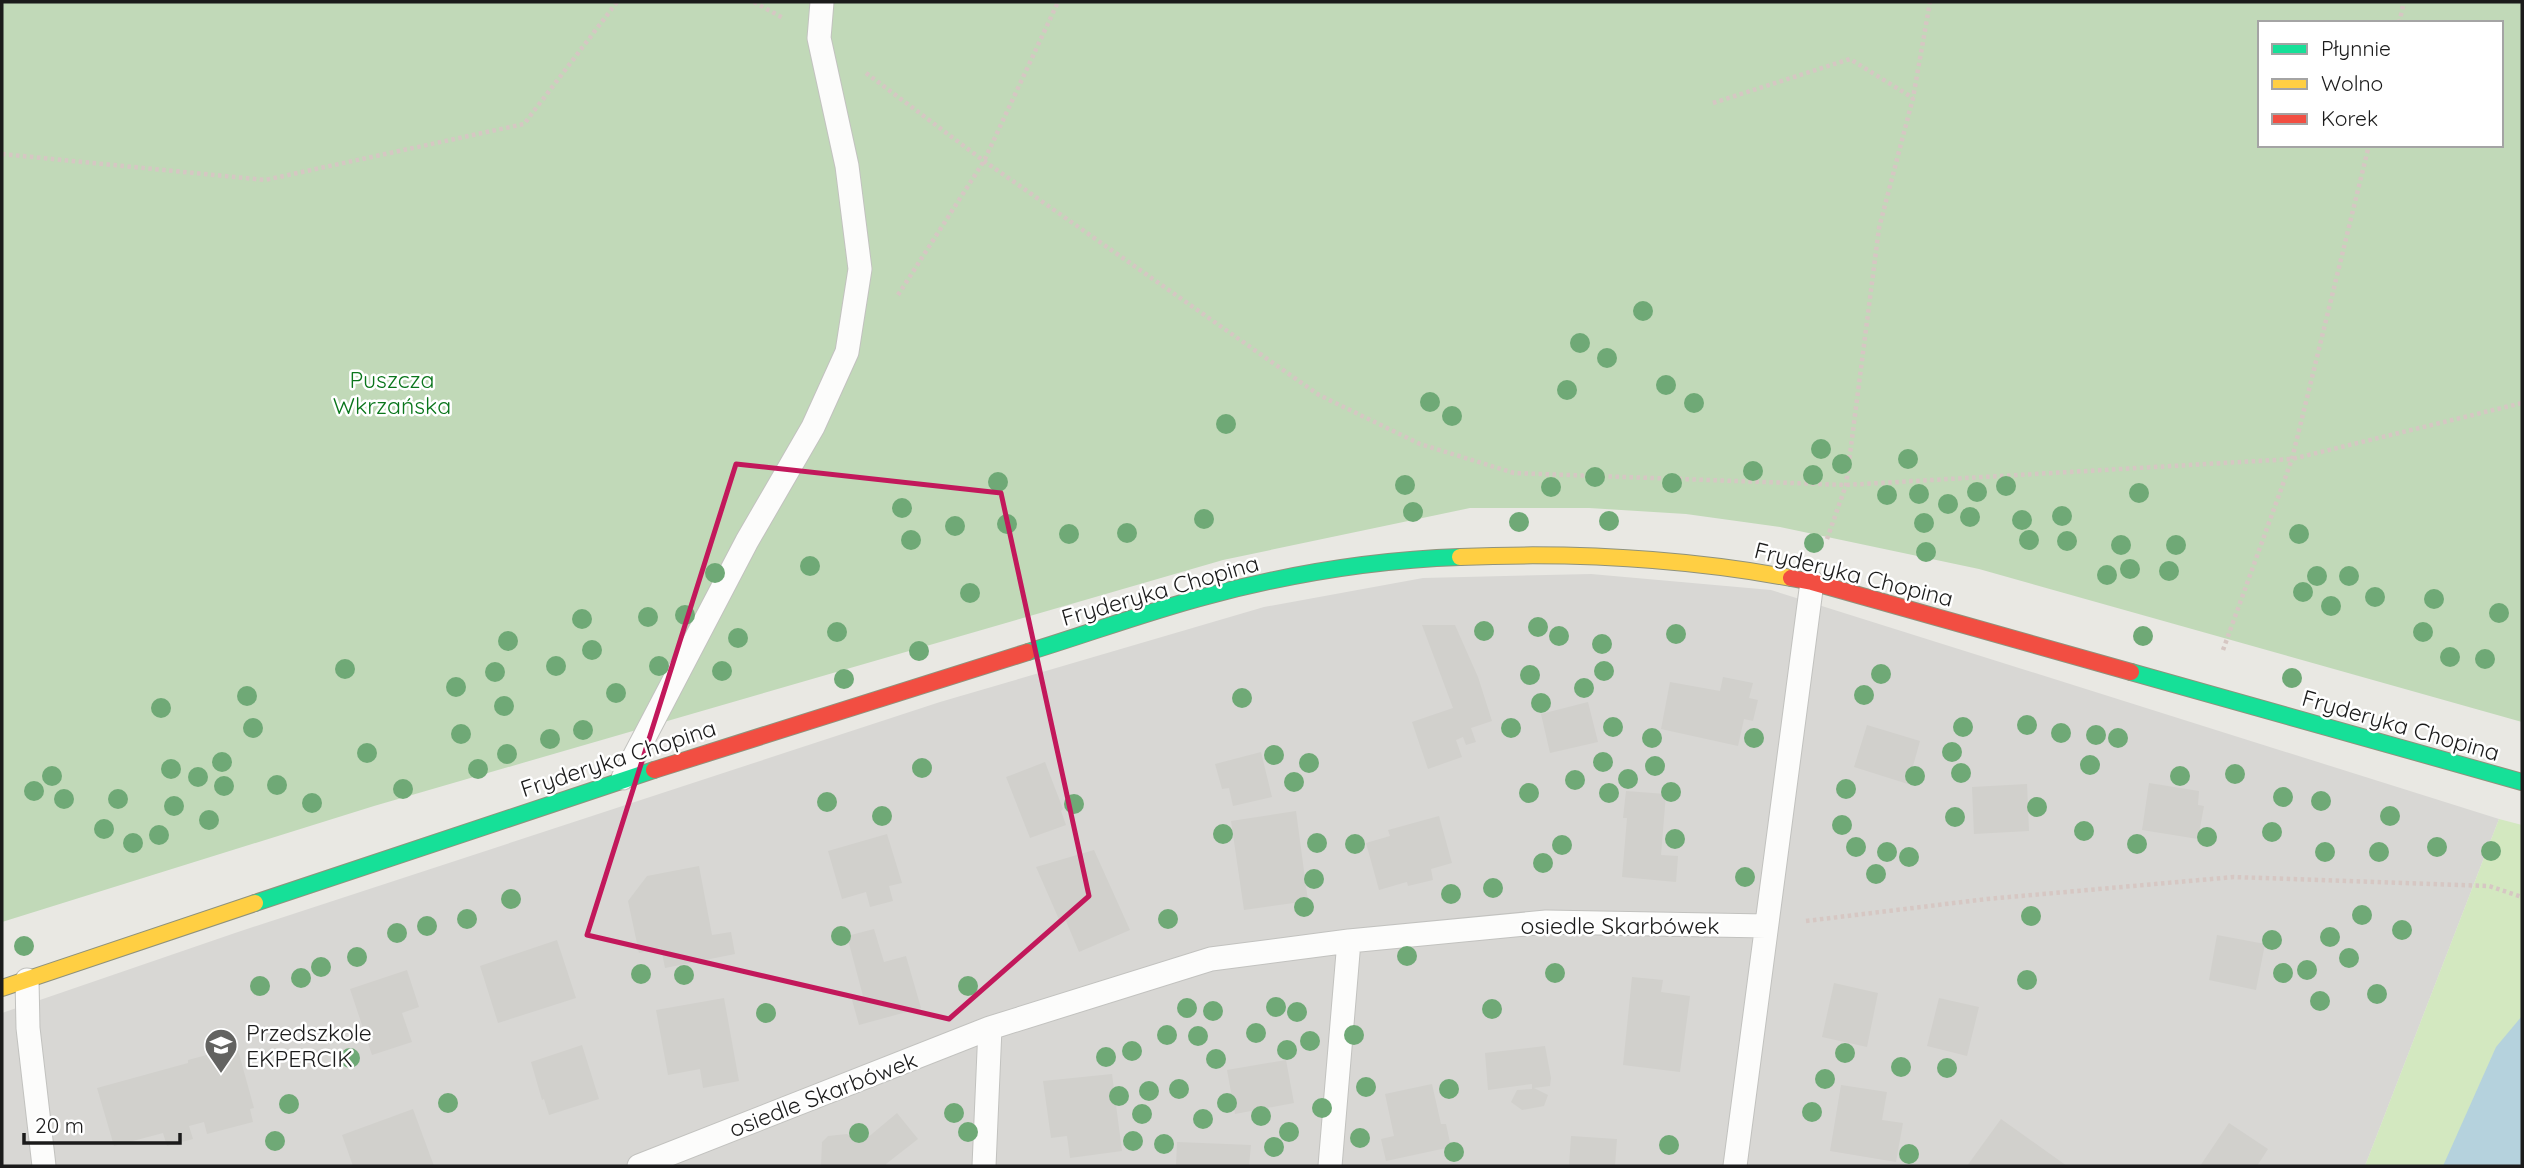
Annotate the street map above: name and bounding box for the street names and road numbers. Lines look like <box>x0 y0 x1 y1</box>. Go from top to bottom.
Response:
street label: Fryderyka Chopina <box>1752 535 1956 613</box>
street label: Fryderyka Chopina <box>1058 548 1262 632</box>
street label: Fryderyka Chopina <box>2299 683 2503 767</box>
street label: Fryderyka Chopina <box>517 713 719 803</box>
street label: osiedle Skarbówek <box>1520 911 1720 940</box>
street label: osiedle Skarbówek <box>725 1045 921 1143</box>

